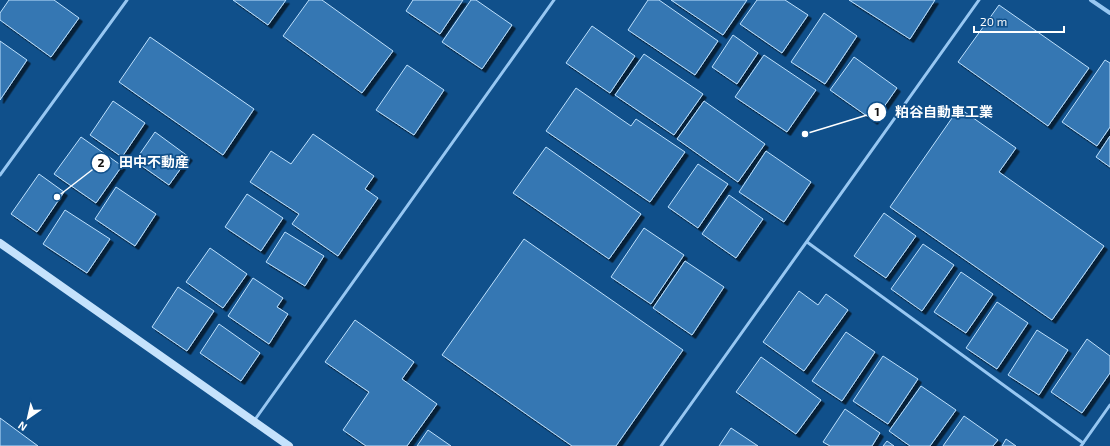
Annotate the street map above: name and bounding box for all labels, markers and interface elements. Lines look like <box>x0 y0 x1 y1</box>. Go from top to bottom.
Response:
scale bar <box>974 8 1064 34</box>
text: 20 m <box>980 14 1007 28</box>
callout: 粕谷自動車工業 <box>867 99 1001 125</box>
text: 粕谷自動車工業 <box>895 103 993 120</box>
text: 1 <box>874 104 880 118</box>
callout: 田中不動産 <box>91 150 197 176</box>
text: 田中不動産 <box>119 153 189 170</box>
text: 2 <box>98 155 105 169</box>
north arrow <box>8 398 48 438</box>
text: N <box>15 419 29 434</box>

